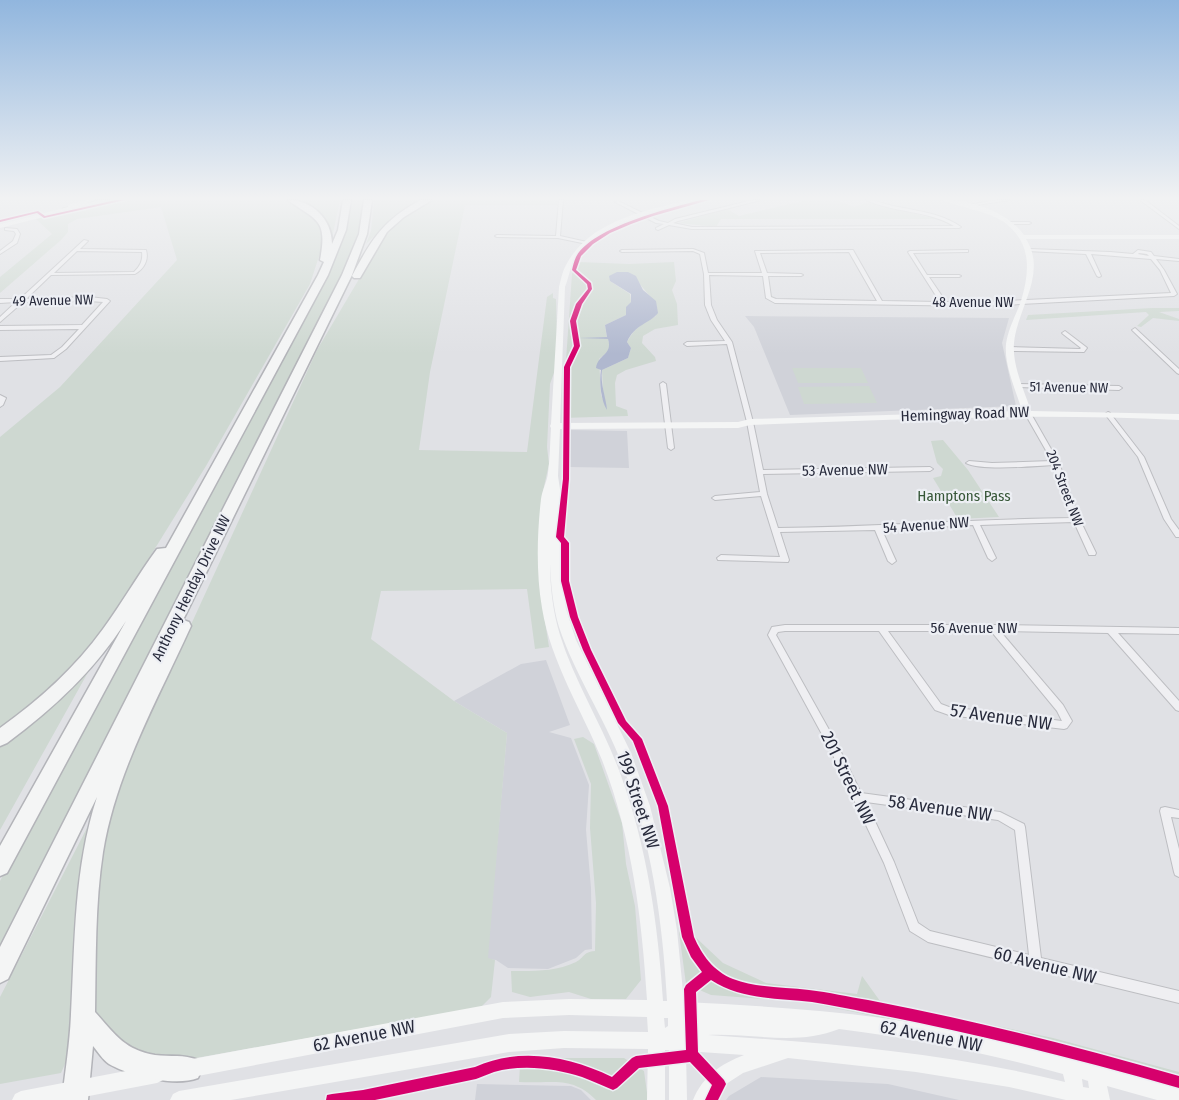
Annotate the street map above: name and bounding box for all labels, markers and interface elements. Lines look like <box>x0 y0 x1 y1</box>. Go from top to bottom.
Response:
street label: 49 Avenue NW <box>12 291 94 310</box>
street label: 48 Avenue NW <box>932 294 1014 311</box>
street label: 51 Avenue NW <box>1029 378 1109 397</box>
street label: Hemingway Road NW <box>900 403 1030 425</box>
street label: 204 Street NW <box>1042 448 1087 529</box>
street label: 53 Avenue NW <box>802 460 888 480</box>
park label: Hamptons Pass <box>917 487 1011 505</box>
street label: Anthony Henday Drive NW <box>148 512 234 664</box>
street label: 54 Avenue NW <box>882 513 970 537</box>
street label: 56 Avenue NW <box>931 619 1017 637</box>
street label: 57 Avenue NW <box>949 699 1054 735</box>
street label: 201 Street NW <box>816 728 880 829</box>
street label: 199 Street NW <box>612 748 664 852</box>
street label: 58 Avenue NW <box>887 790 994 826</box>
street label: 60 Avenue NW <box>991 942 1099 989</box>
street label: 62 Avenue NW <box>311 1015 417 1057</box>
street label: 62 Avenue NW <box>878 1015 984 1057</box>

